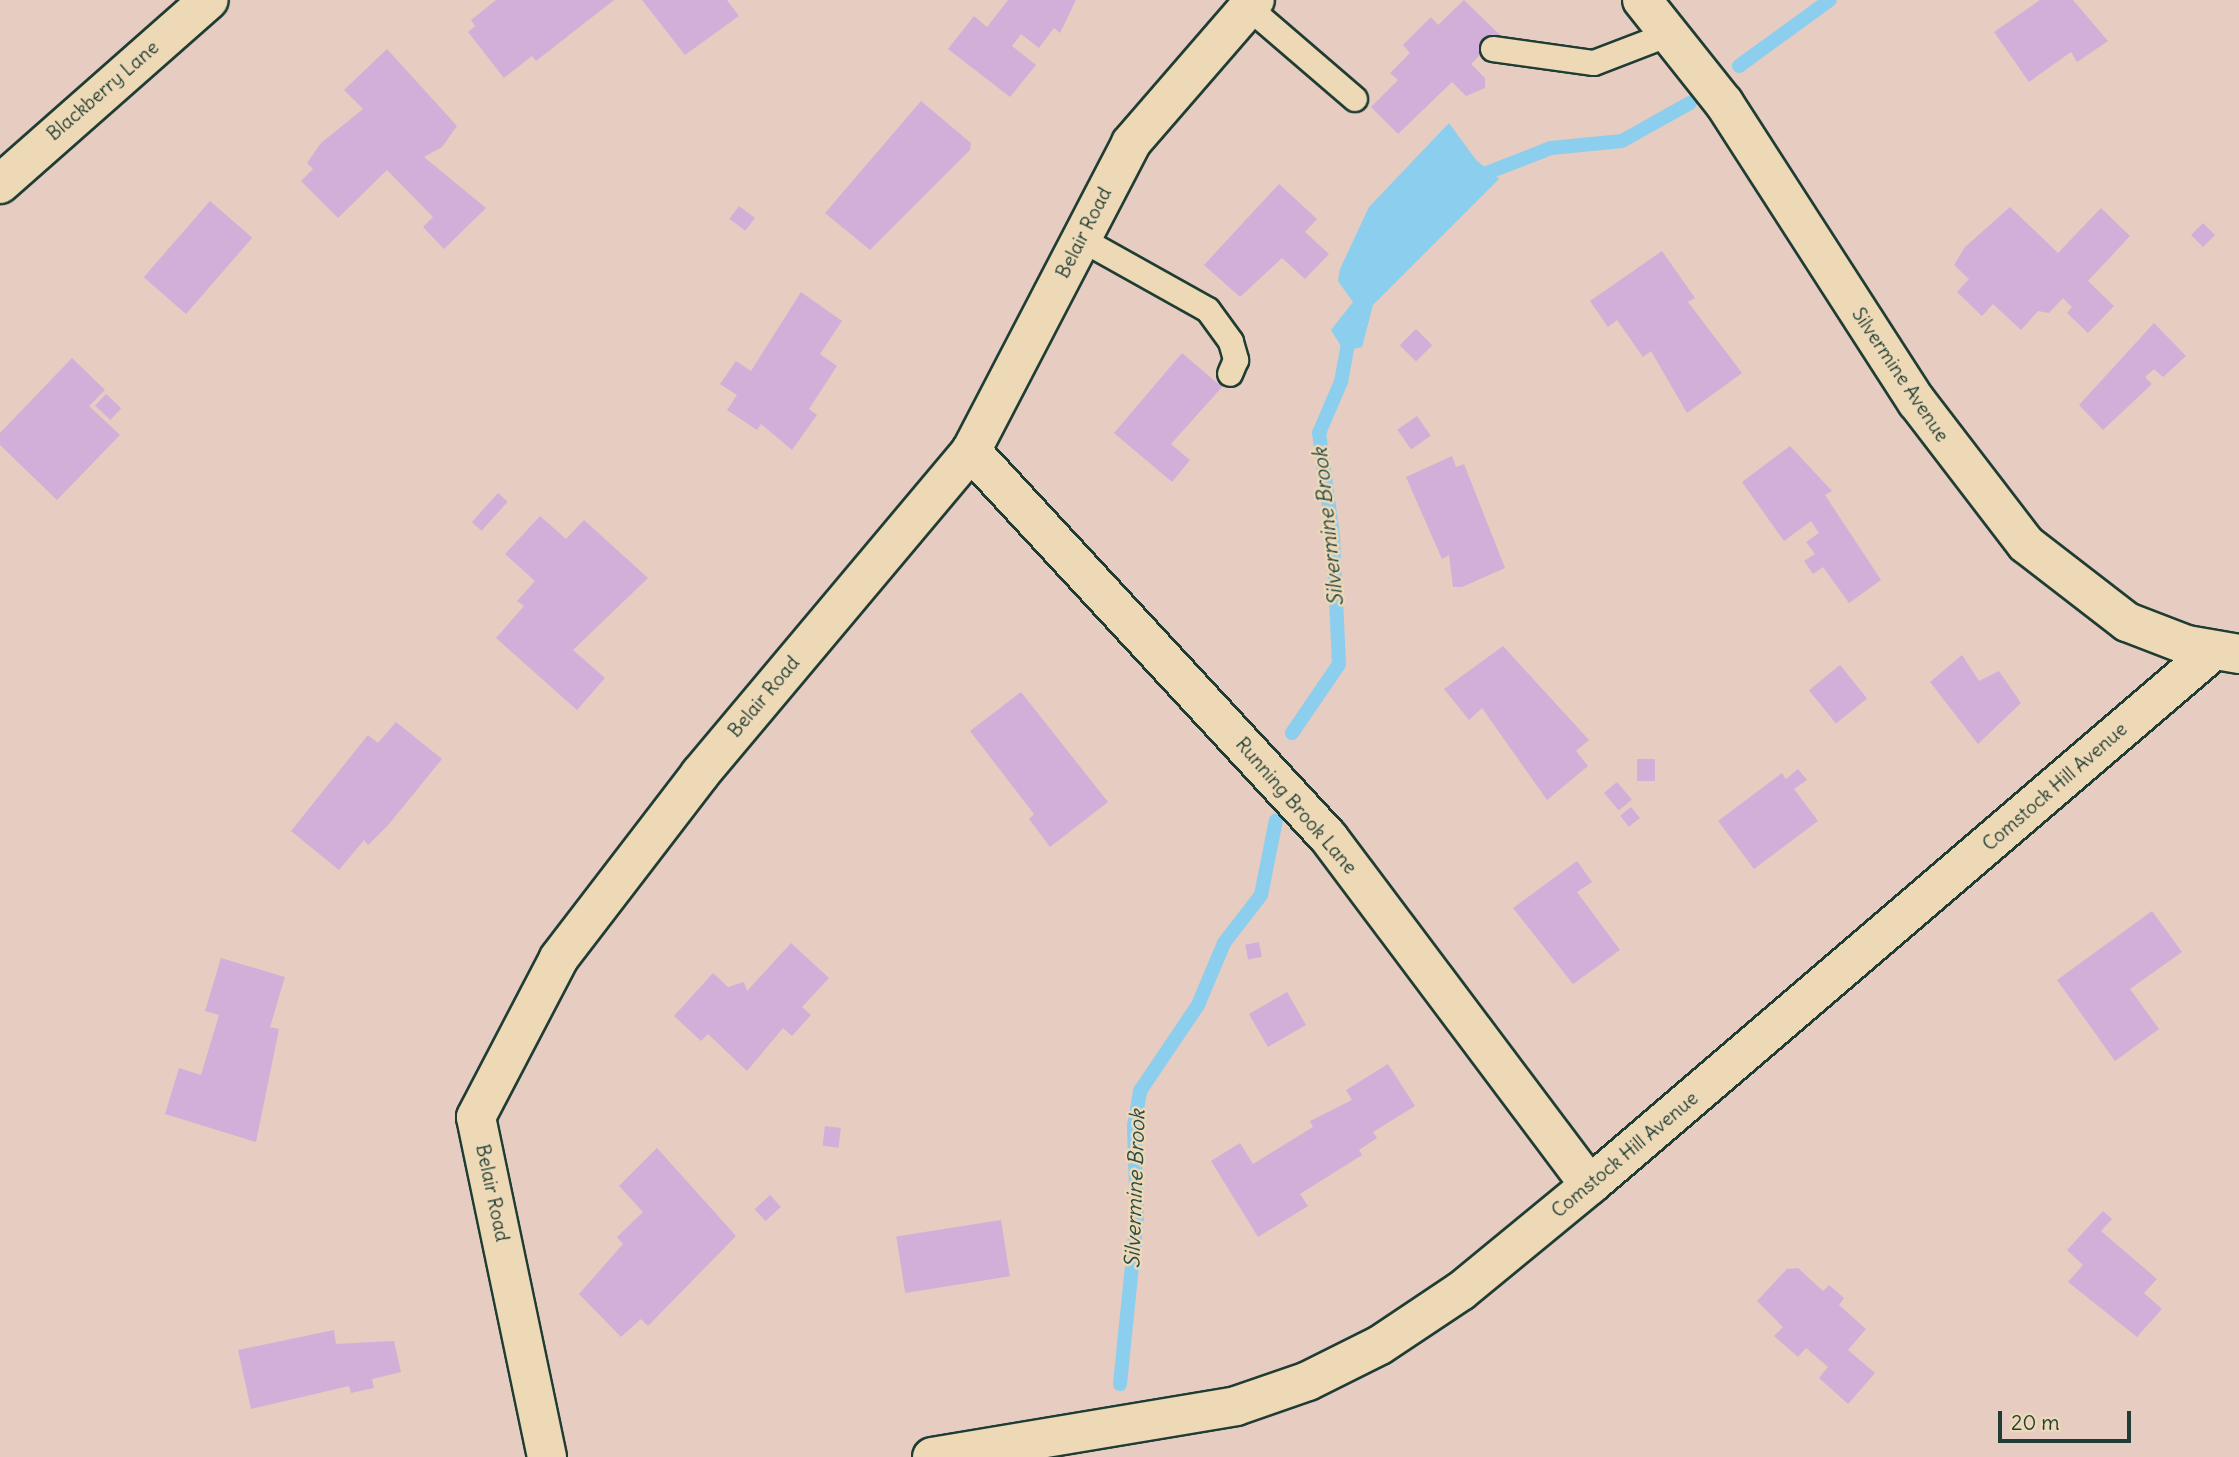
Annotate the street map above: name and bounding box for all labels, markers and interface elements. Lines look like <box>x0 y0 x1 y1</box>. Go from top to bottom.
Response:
street label: Blackberry Lane <box>42 36 164 146</box>
street label: Belair Road <box>1051 184 1117 282</box>
street label: Silvermine Avenue <box>1847 304 1953 446</box>
water label: Silvermine Brook <box>1307 447 1349 607</box>
street label: Belair Road <box>723 652 805 742</box>
street label: Comstock Hill Avenue <box>1978 718 2132 856</box>
street label: Running Brook Lane <box>1231 733 1361 879</box>
street label: Comstock Hill Avenue <box>1547 1087 1703 1223</box>
water label: Silvermine Brook <box>1120 1109 1150 1269</box>
street label: Belair Road <box>471 1142 513 1244</box>
scale bar <box>2001 1398 2134 1442</box>
text: 20 m <box>2011 1409 2060 1436</box>

